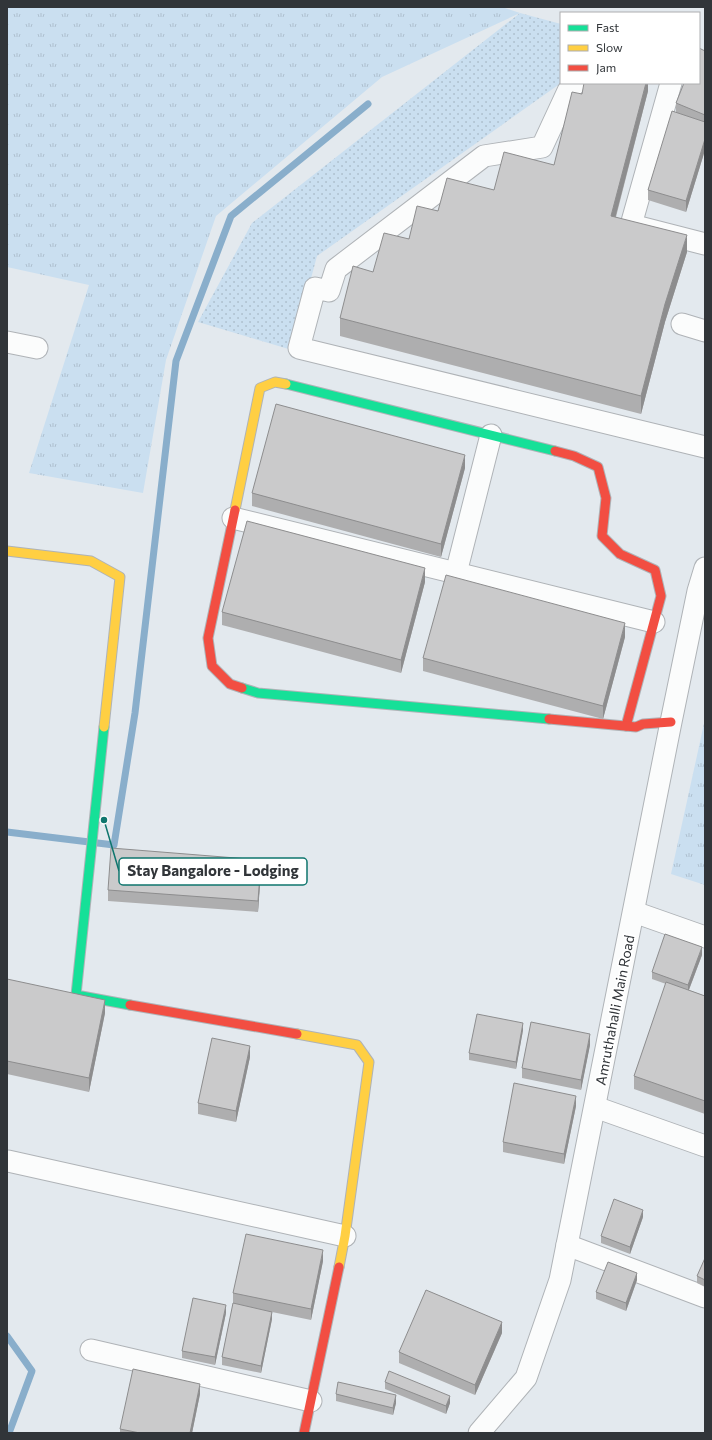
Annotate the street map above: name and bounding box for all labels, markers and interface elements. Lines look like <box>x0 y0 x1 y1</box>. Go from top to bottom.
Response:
legend <box>560 12 700 84</box>
text: Fast <box>596 20 619 34</box>
text: Slow <box>596 40 623 54</box>
text: Jam <box>596 60 616 75</box>
callout: Stay Bangalore - Lodging <box>119 858 307 885</box>
text: Stay Bangalore - Lodging <box>127 861 299 879</box>
street label: Amruthahalli Main Road <box>592 933 637 1086</box>

